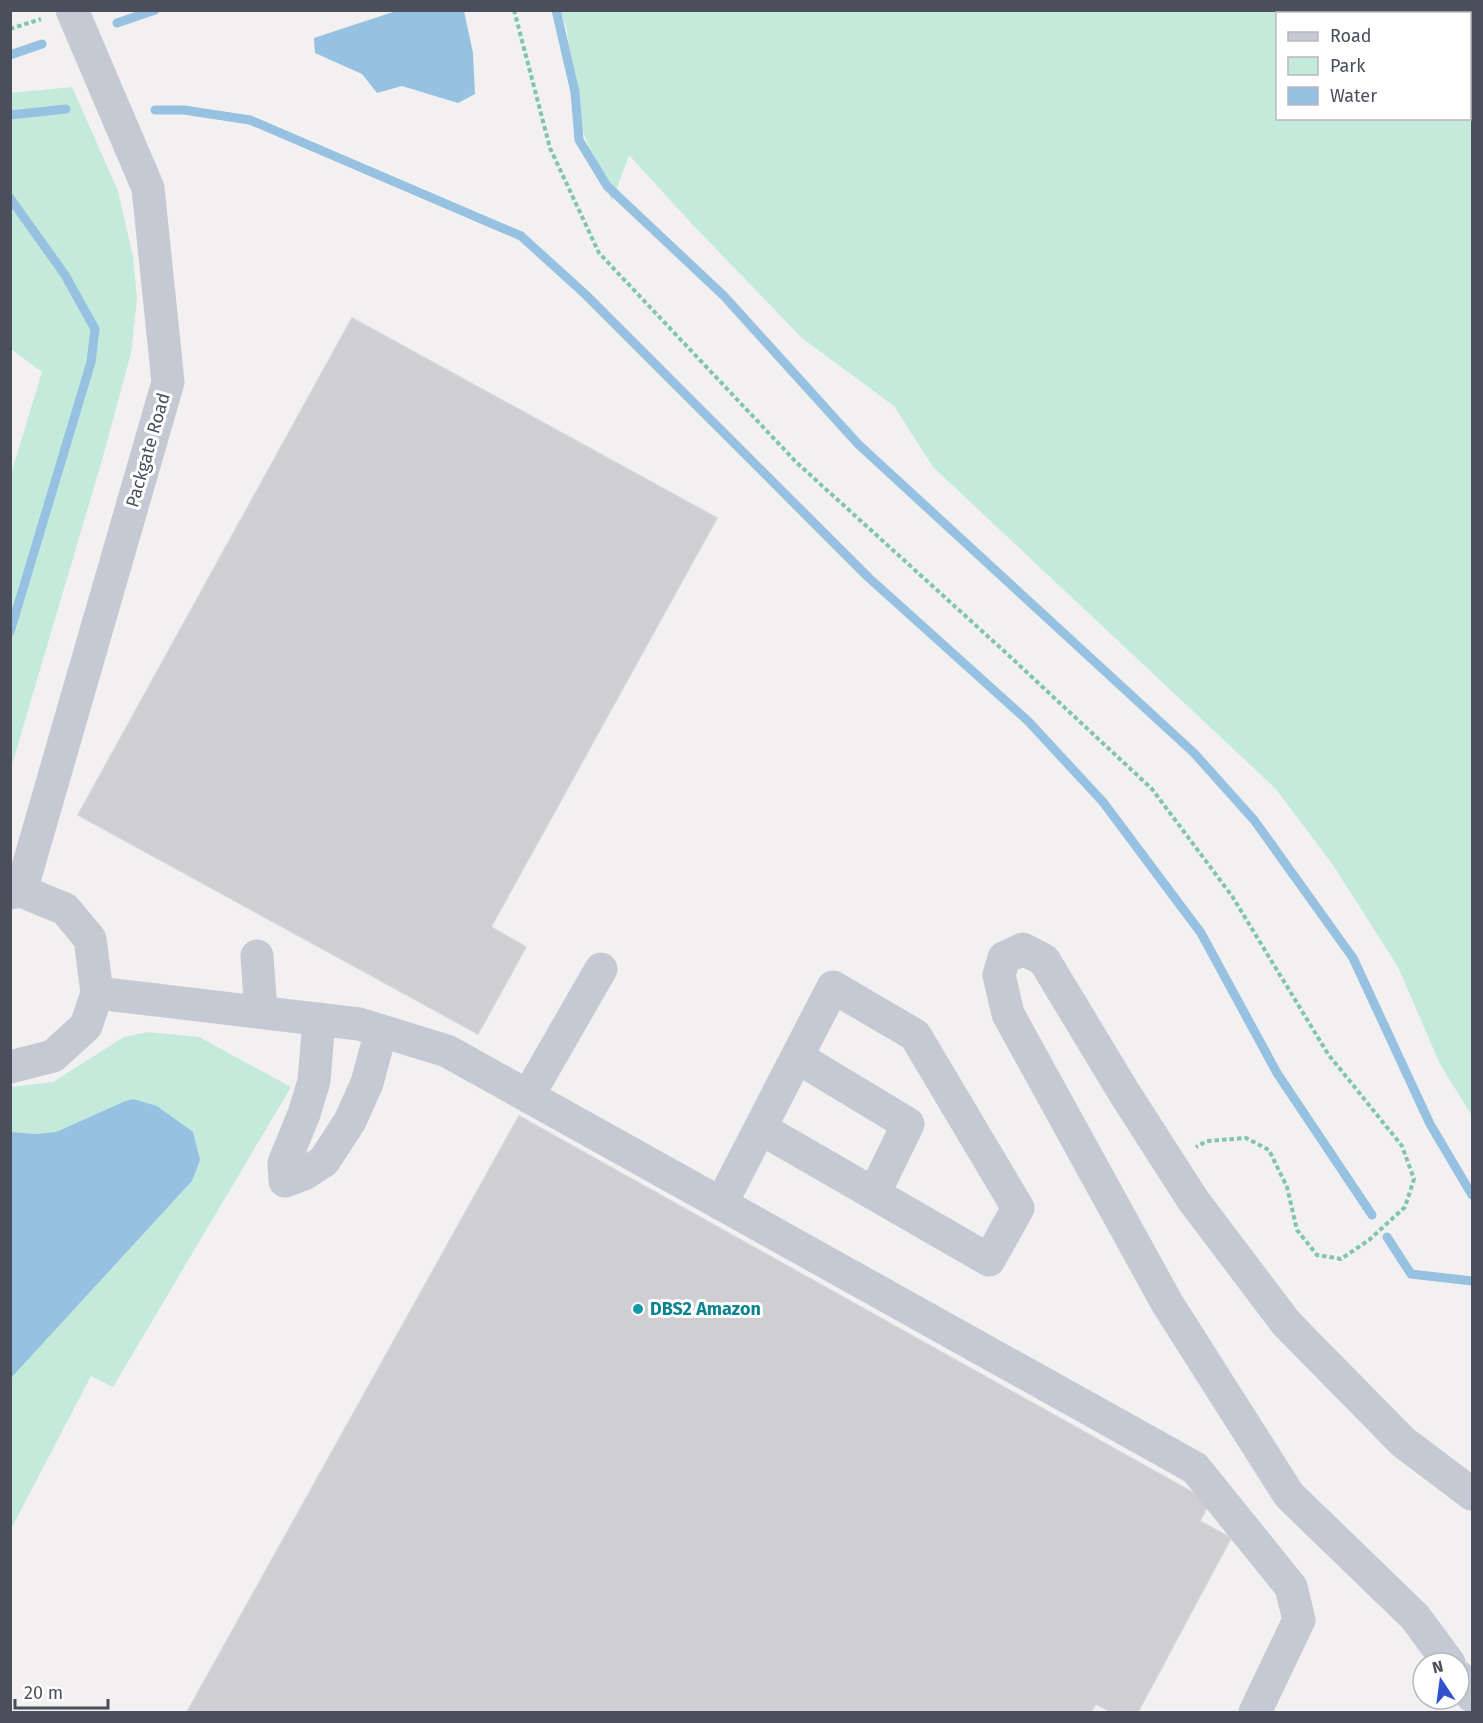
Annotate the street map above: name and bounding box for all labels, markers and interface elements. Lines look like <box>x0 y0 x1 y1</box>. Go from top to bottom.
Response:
legend <box>1276 12 1471 120</box>
text: Road <box>1330 25 1372 47</box>
text: Park <box>1330 55 1366 77</box>
text: Water <box>1330 85 1377 107</box>
street label: Packgate Road <box>121 390 175 510</box>
place label: DBS2 Amazon <box>650 1298 761 1320</box>
marker: DBS2 Amazon <box>631 1302 645 1316</box>
north arrow <box>1411 1651 1471 1711</box>
text: N <box>1430 1656 1445 1677</box>
scale bar <box>15 1672 108 1710</box>
text: 20 m <box>24 1682 63 1704</box>

